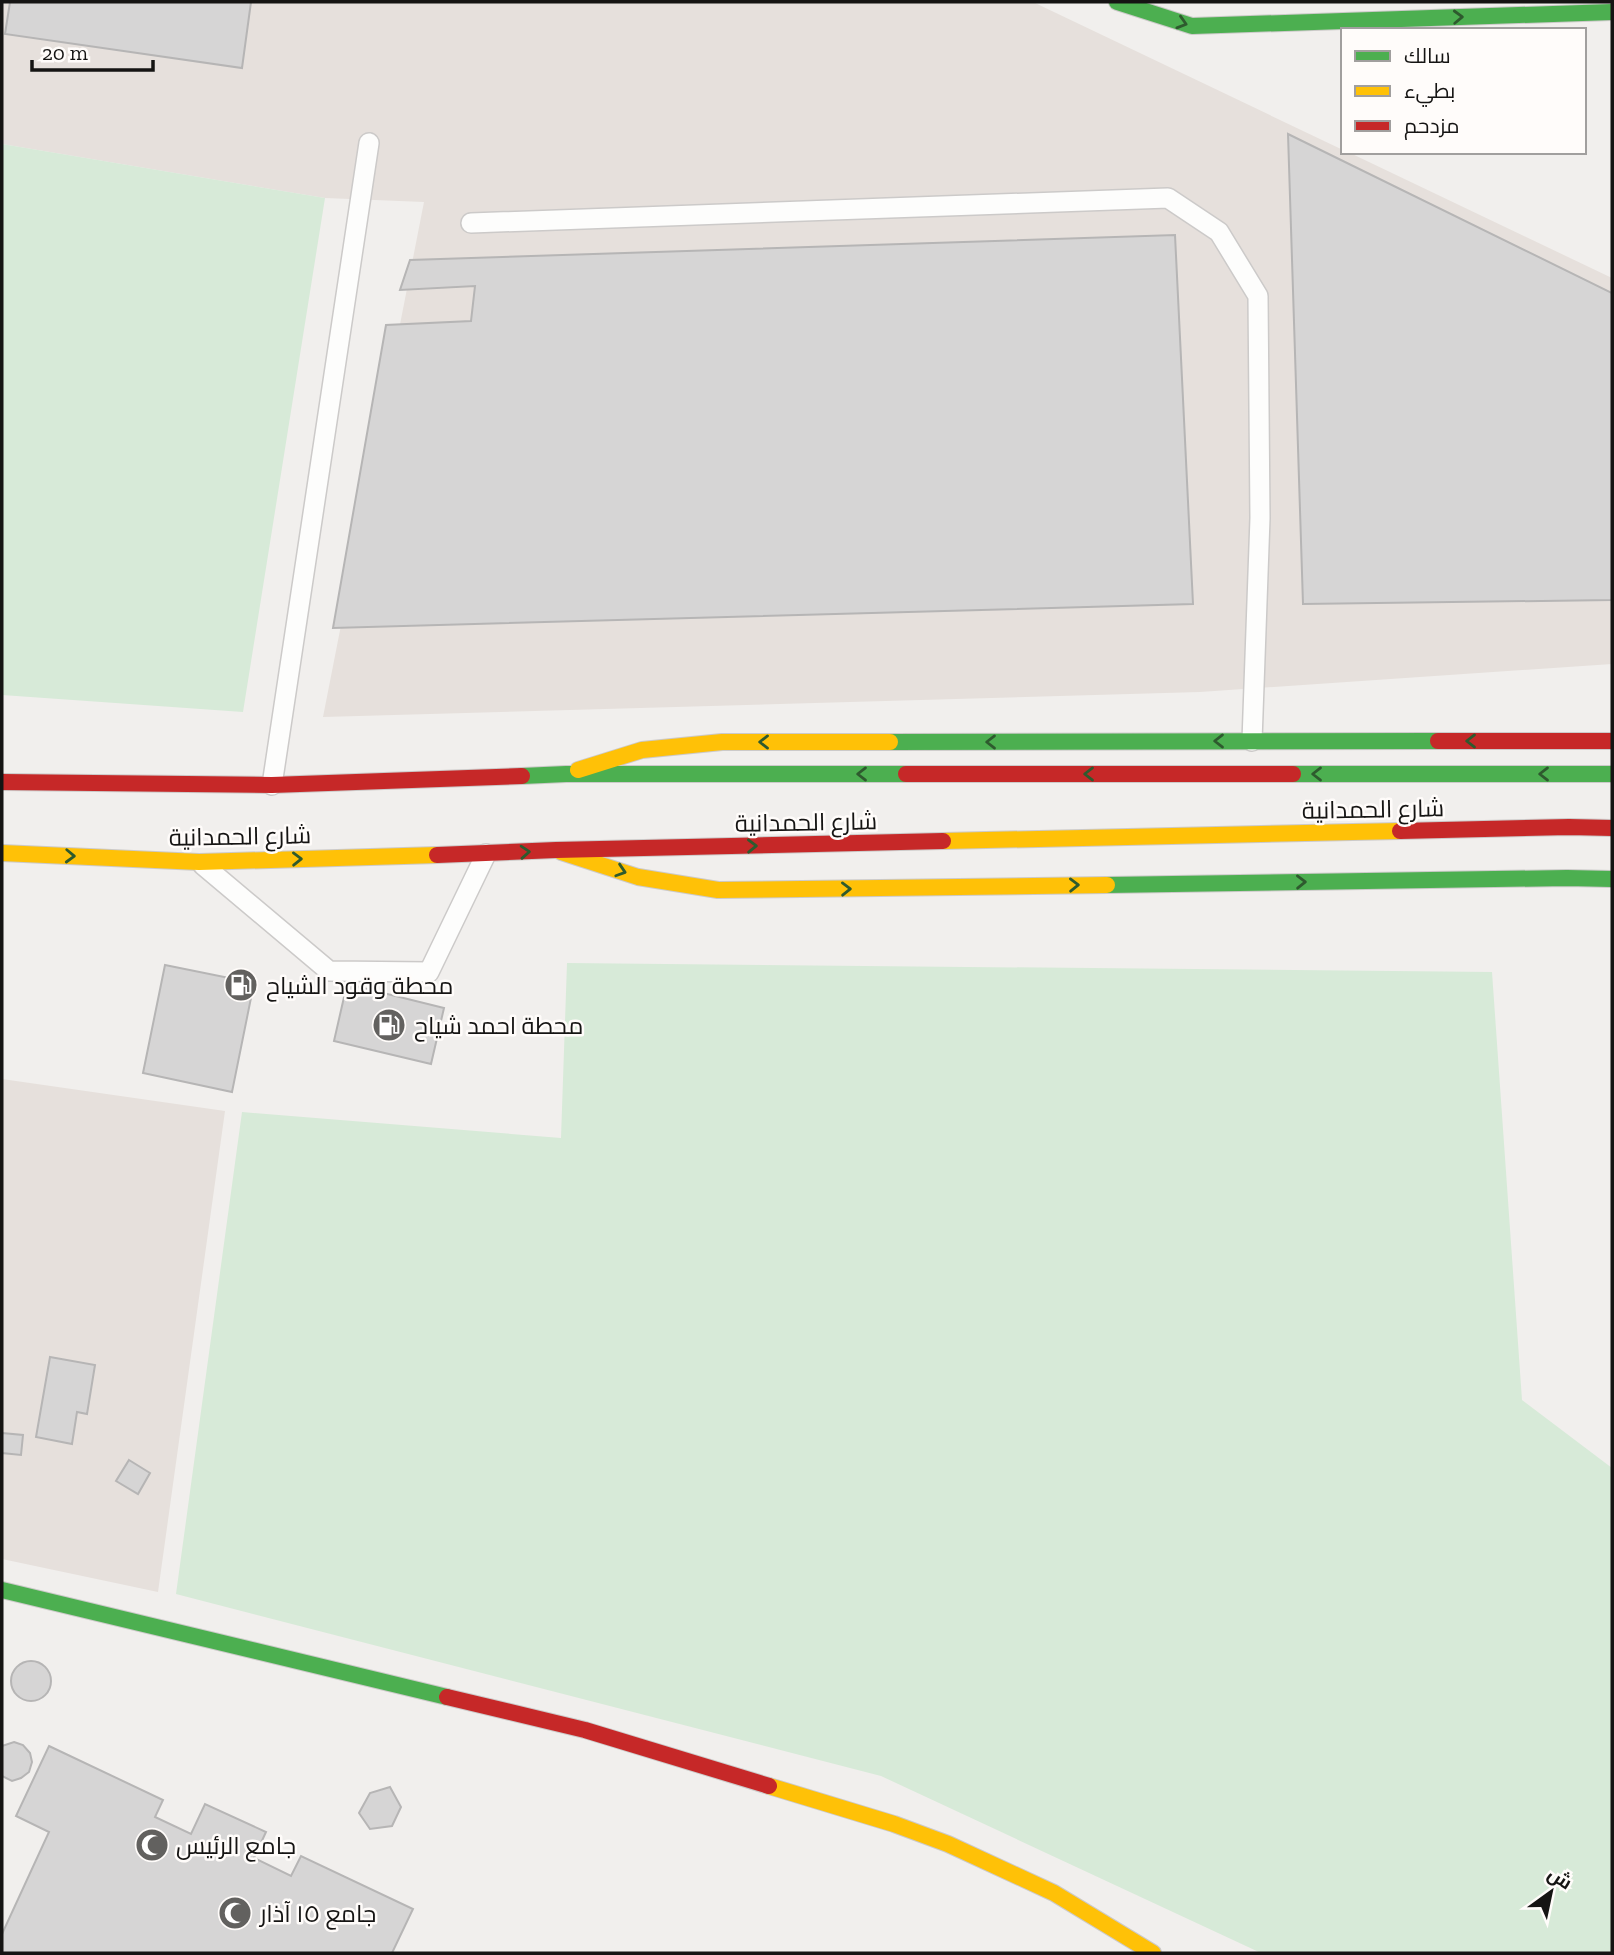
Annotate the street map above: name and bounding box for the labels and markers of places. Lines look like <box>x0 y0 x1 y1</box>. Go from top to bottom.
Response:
fuel station icon: محطة وقود الشياح <box>222 966 260 1004</box>
place label: محطة وقود الشياح <box>266 971 454 1002</box>
fuel station icon: محطة احمد شياح <box>370 1006 408 1044</box>
place label: محطة احمد شياح <box>414 1011 583 1042</box>
mosque icon: جامع الرئيس <box>133 1826 171 1864</box>
place label: جامع الرئيس <box>176 1831 296 1862</box>
mosque icon: جامع ١٥ آذار <box>216 1894 254 1932</box>
place label: جامع ١٥ آذار <box>258 1899 376 1930</box>

